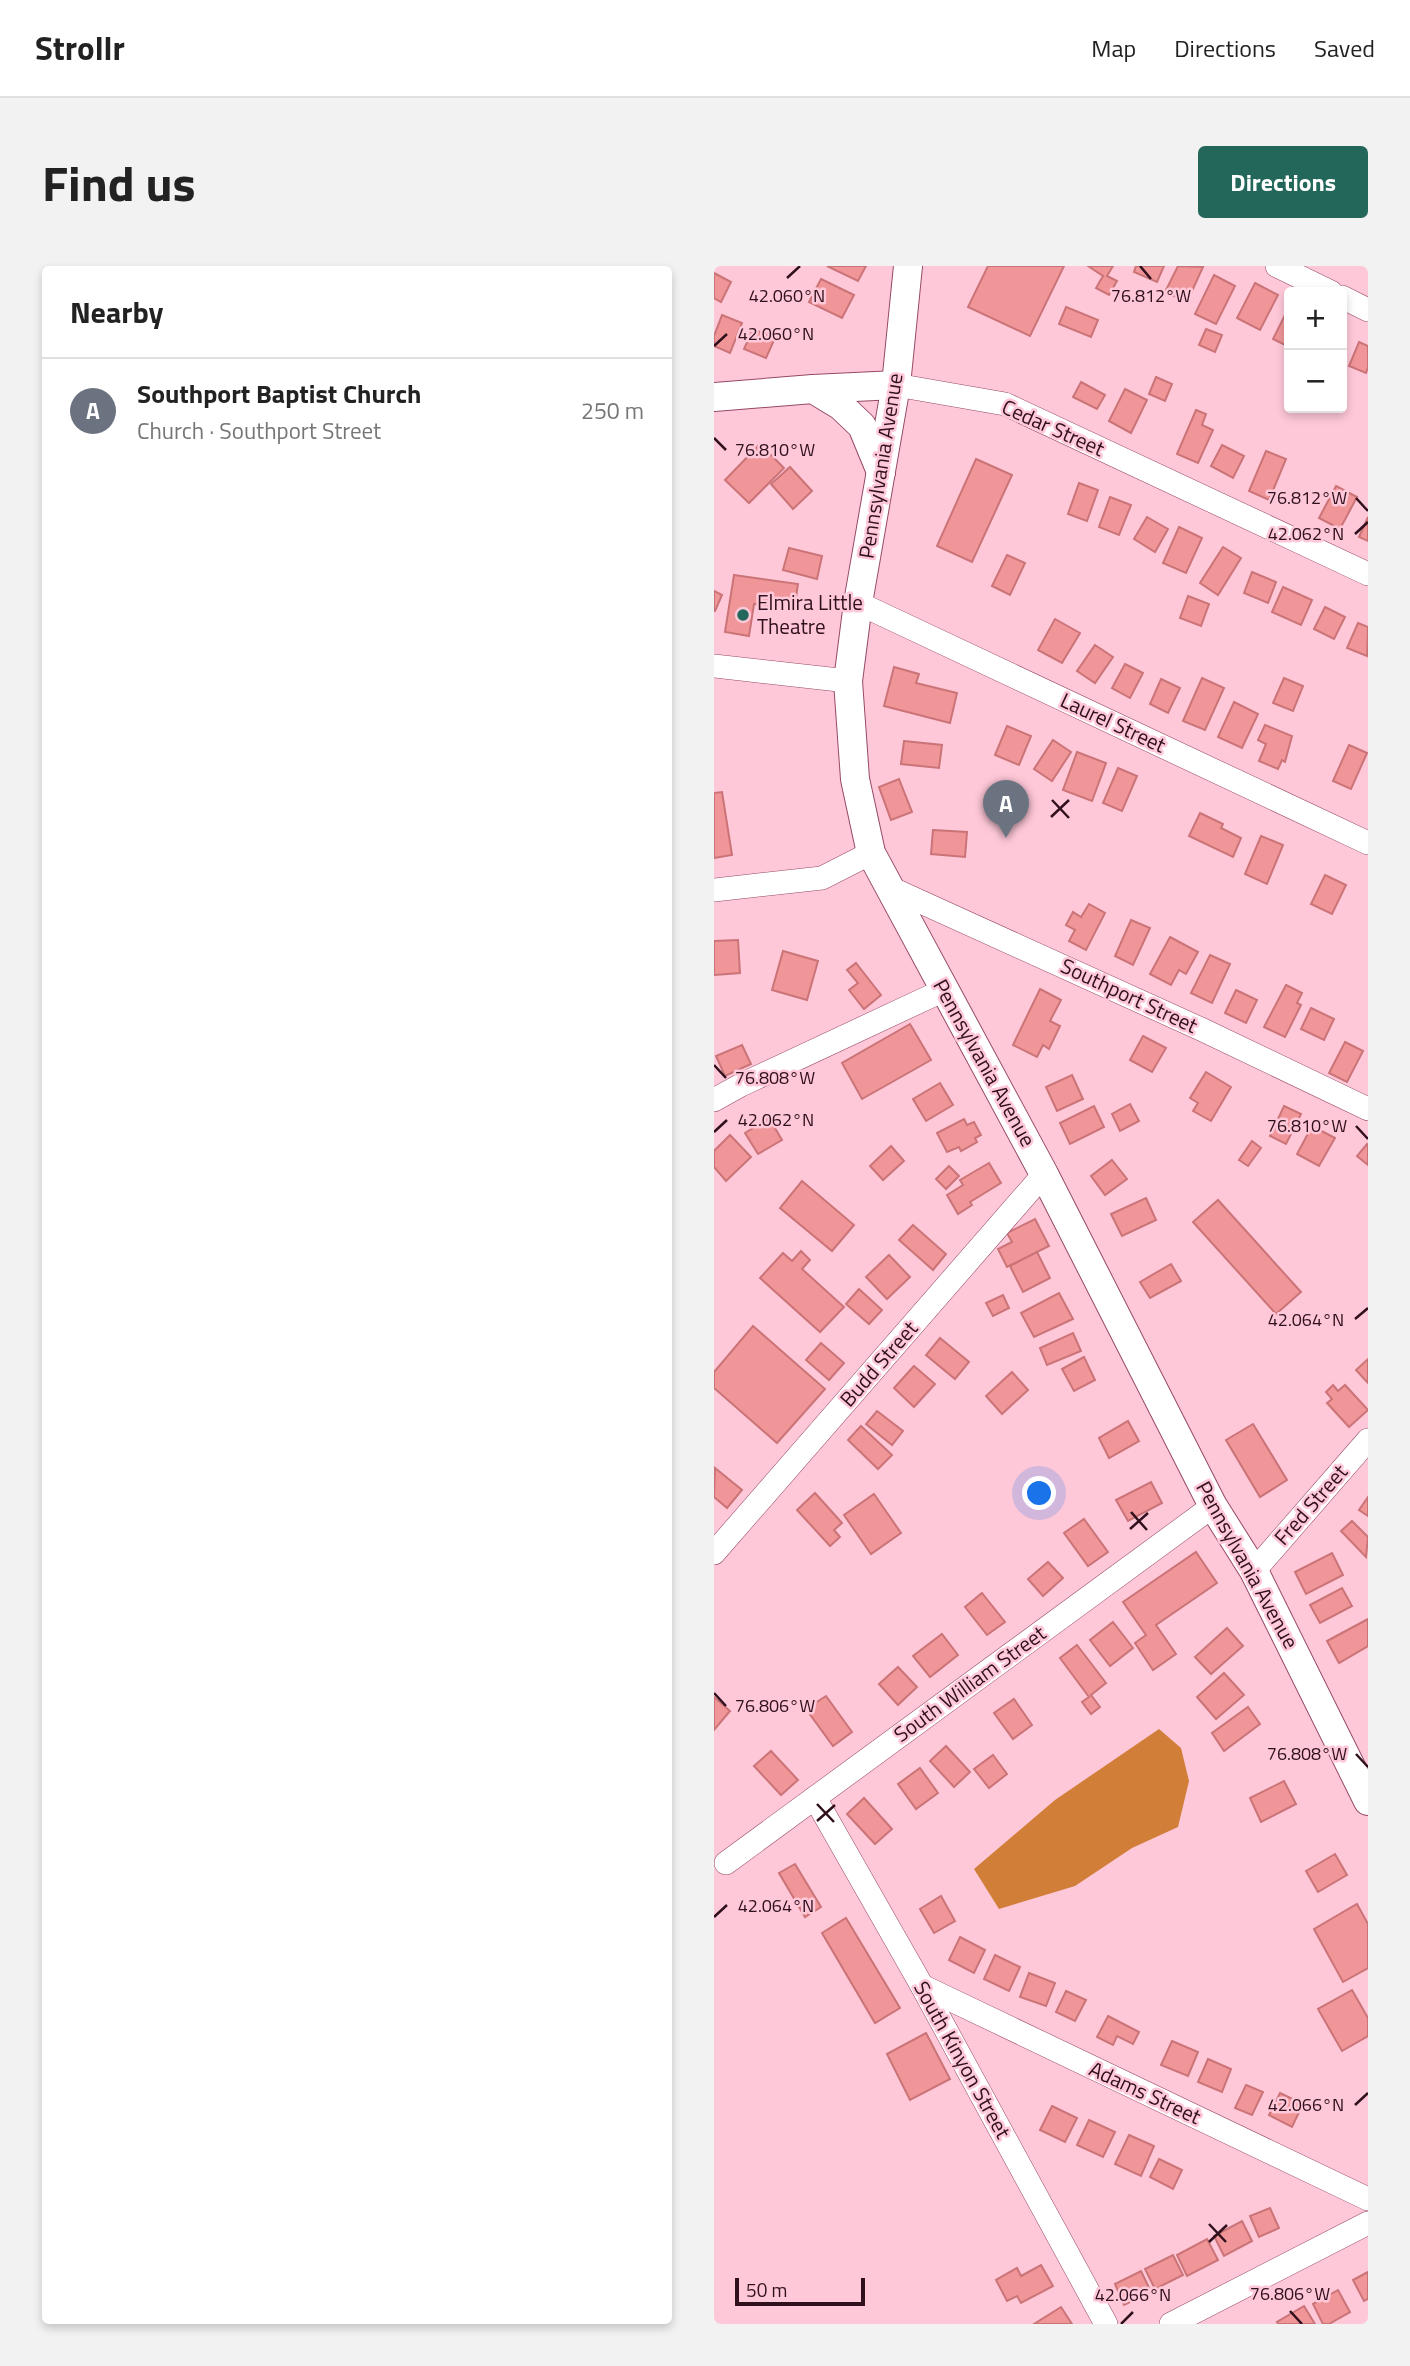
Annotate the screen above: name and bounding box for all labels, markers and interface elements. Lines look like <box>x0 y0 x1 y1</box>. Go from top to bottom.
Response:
text: Strollr <box>35 23 125 73</box>
text: Map <box>1091 30 1136 66</box>
text: Directions <box>1174 30 1276 66</box>
text: Saved <box>1314 30 1375 66</box>
text: Find us <box>42 145 196 220</box>
button: Directions <box>1198 146 1368 218</box>
text: 42.060°N <box>749 282 825 309</box>
text: 76.812°W <box>1111 282 1191 309</box>
map controls <box>1284 287 1347 413</box>
button: + <box>1284 287 1347 350</box>
text: Nearby <box>70 289 163 335</box>
text: 42.060°N <box>738 320 814 347</box>
button: − <box>1284 350 1347 413</box>
street label: Pennsylvania Avenue <box>850 371 910 561</box>
text: Southport Baptist Church <box>137 374 421 413</box>
street label: Cedar Street <box>997 390 1110 464</box>
text: A <box>86 393 100 428</box>
text: 250 m <box>581 393 644 428</box>
text: Church · Southport Street <box>137 413 381 448</box>
text: 76.810°W <box>735 436 815 463</box>
text: 76.812°W <box>1267 484 1347 511</box>
text: 42.062°N <box>1268 520 1344 547</box>
place label: Elmira Little Theatre <box>757 586 863 642</box>
marker: Elmira Little Theatre <box>735 607 751 623</box>
street label: Laurel Street <box>1055 684 1172 761</box>
pin: A <box>983 780 1029 838</box>
street label: Southport Street <box>1056 949 1204 1041</box>
street label: Pennsylvania Avenue <box>925 973 1044 1152</box>
text: 76.808°W <box>735 1064 815 1091</box>
text: 42.062°N <box>738 1106 814 1133</box>
text: 76.810°W <box>1267 1112 1347 1139</box>
text: 42.064°N <box>1268 1306 1344 1333</box>
street label: Budd Street <box>832 1313 925 1413</box>
street label: Fred Street <box>1266 1456 1355 1552</box>
street label: Pennsylvania Avenue <box>1188 1475 1307 1654</box>
your location <box>1022 1476 1056 1510</box>
street label: South William Street <box>887 1617 1053 1749</box>
text: 76.806°W <box>735 1692 815 1719</box>
text: 76.808°W <box>1267 1740 1347 1767</box>
text: 42.064°N <box>738 1892 814 1919</box>
street label: South Kinyon Street <box>906 1975 1020 2145</box>
street label: Adams Street <box>1084 2052 1207 2132</box>
text: 42.066°N <box>1268 2091 1344 2118</box>
scale bar <box>735 2275 864 2307</box>
text: 50 m <box>746 2275 787 2304</box>
text: 76.806°W <box>1250 2280 1330 2307</box>
text: 42.066°N <box>1095 2281 1171 2308</box>

